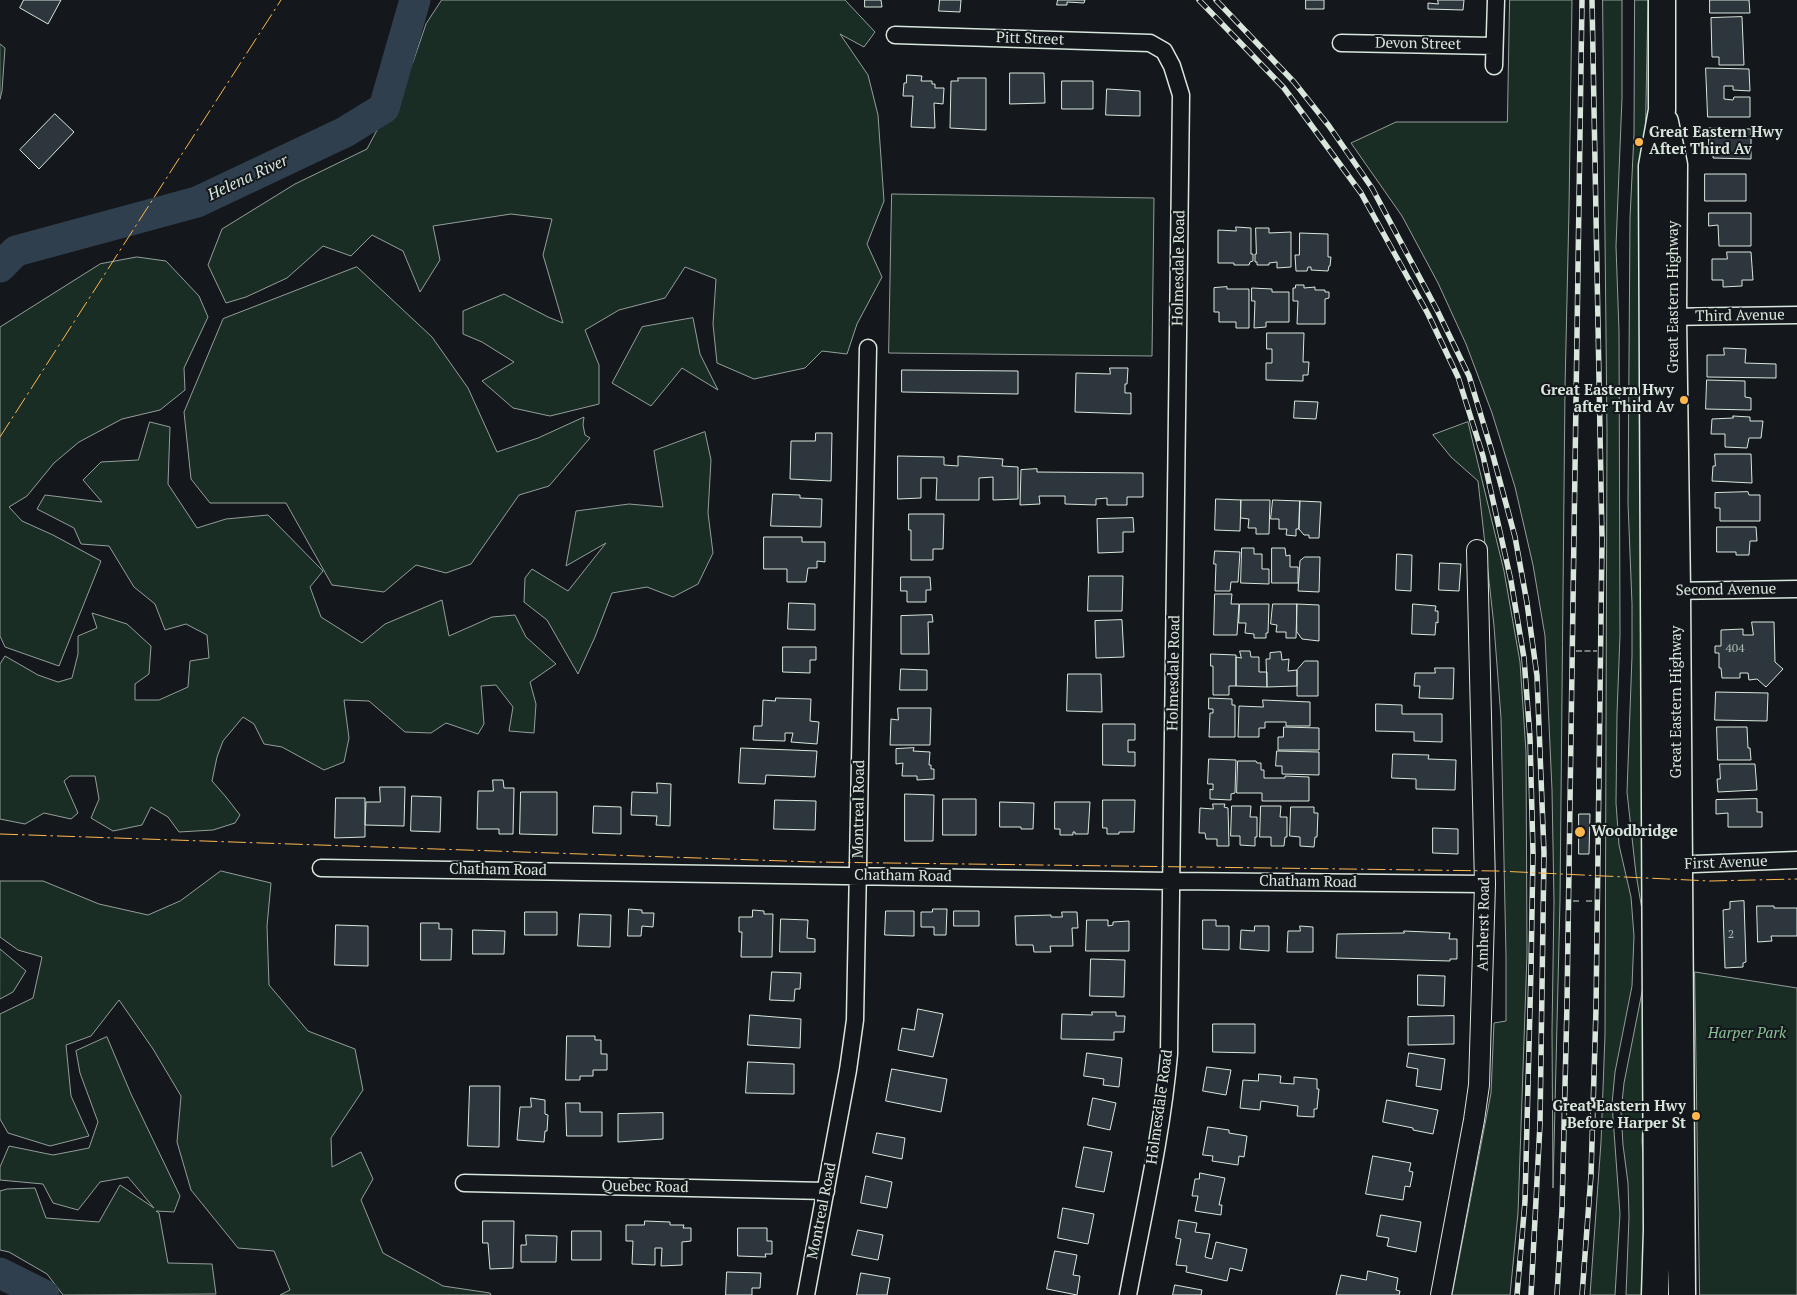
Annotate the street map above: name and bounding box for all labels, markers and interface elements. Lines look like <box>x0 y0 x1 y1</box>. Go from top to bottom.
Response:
street label: Pitt Street <box>996 29 1064 49</box>
street label: Devon Street <box>1375 34 1461 54</box>
place label: Great Eastern Hwy After Third Av <box>1649 124 1783 159</box>
marker: Great Eastern Hwy After Third Av <box>1633 136 1645 148</box>
water label: Helena River <box>205 151 291 205</box>
street label: Holmesdale Road <box>1169 210 1189 326</box>
street label: Great Eastern Highway <box>1665 221 1683 373</box>
street label: Third Avenue <box>1695 306 1785 326</box>
place label: Great Eastern Hwy after Third Av <box>1540 382 1674 417</box>
marker: Great Eastern Hwy after Third Av <box>1678 394 1690 406</box>
street label: Second Avenue <box>1676 580 1776 600</box>
street label: Holmesdale Road <box>1164 615 1184 731</box>
street label: Great Eastern Highway <box>1668 626 1686 778</box>
house number: 404 <box>1725 642 1745 656</box>
street label: Montreal Road <box>849 760 869 858</box>
place label: Woodbridge <box>1591 823 1678 841</box>
marker: Woodbridge <box>1573 825 1587 839</box>
street label: First Avenue <box>1684 853 1768 873</box>
street label: Chatham Road <box>449 860 547 880</box>
street label: Chatham Road <box>854 866 952 886</box>
street label: Chatham Road <box>1259 872 1357 892</box>
street label: Amherst Road <box>1474 877 1494 971</box>
house number: 2 <box>1728 928 1734 942</box>
park label: Harper Park <box>1708 1025 1786 1043</box>
street label: Holmesdale Road <box>1143 1048 1177 1166</box>
place label: Great Eastern Hwy Before Harper St <box>1552 1098 1686 1133</box>
marker: Great Eastern Hwy Before Harper St <box>1690 1110 1702 1122</box>
street label: Montreal Road <box>804 1161 840 1261</box>
street label: Quebec Road <box>601 1177 689 1197</box>

